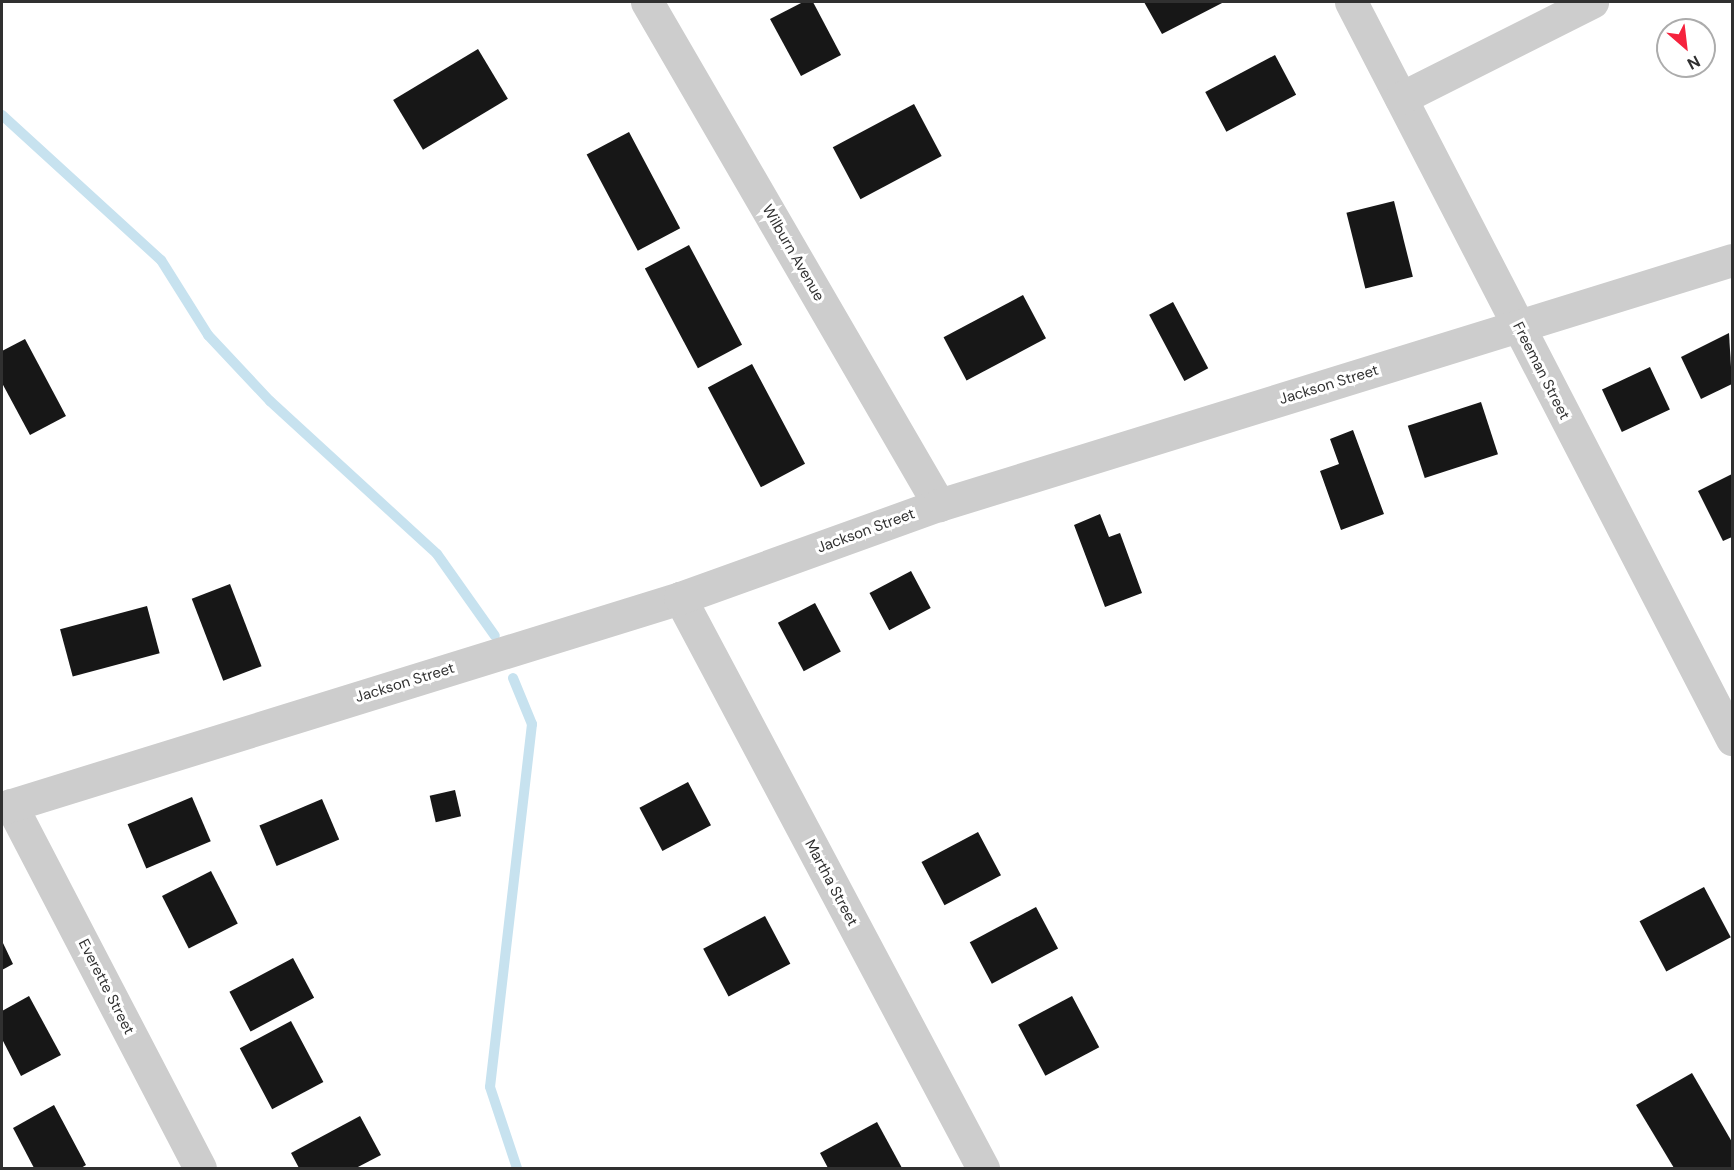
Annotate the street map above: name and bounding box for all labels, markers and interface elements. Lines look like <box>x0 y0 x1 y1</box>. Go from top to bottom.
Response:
north arrow <box>1656 18 1716 78</box>
text: N <box>1684 51 1704 75</box>
street label: Wilburn Avenue <box>758 201 828 305</box>
street label: Freeman Street <box>1509 319 1573 423</box>
street label: Jackson Street <box>1277 361 1381 409</box>
street label: Jackson Street <box>815 505 917 557</box>
street label: Jackson Street <box>353 659 457 707</box>
street label: Martha Street <box>801 837 861 929</box>
street label: Everette Street <box>74 936 138 1038</box>

